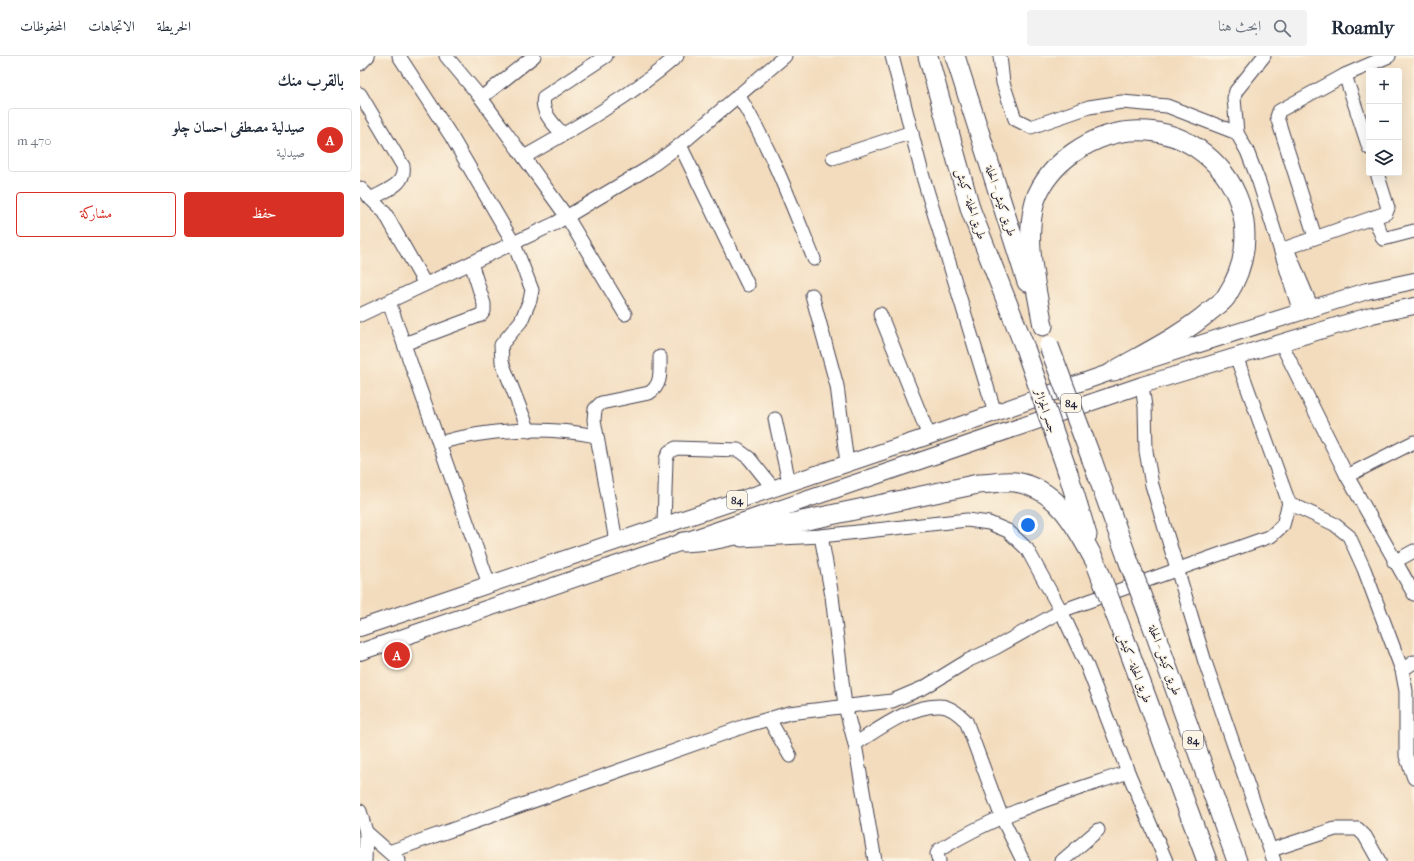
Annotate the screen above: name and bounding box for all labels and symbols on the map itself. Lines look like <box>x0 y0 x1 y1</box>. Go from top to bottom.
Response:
street label: طريق كيش - الحلة <box>981 163 1019 239</box>
street label: طريق الحلة - كيش <box>951 167 989 242</box>
street label: جسر الجزائر <box>1030 385 1060 435</box>
road number: 84 <box>1061 394 1081 412</box>
road number: 84 <box>727 491 747 509</box>
your location <box>1018 515 1038 535</box>
street label: طريق كيش - الحلة <box>1144 622 1184 698</box>
street label: طريق الحلة - كيش <box>1113 631 1155 706</box>
pin: A <box>384 640 410 670</box>
road number: 84 <box>1183 731 1203 749</box>

